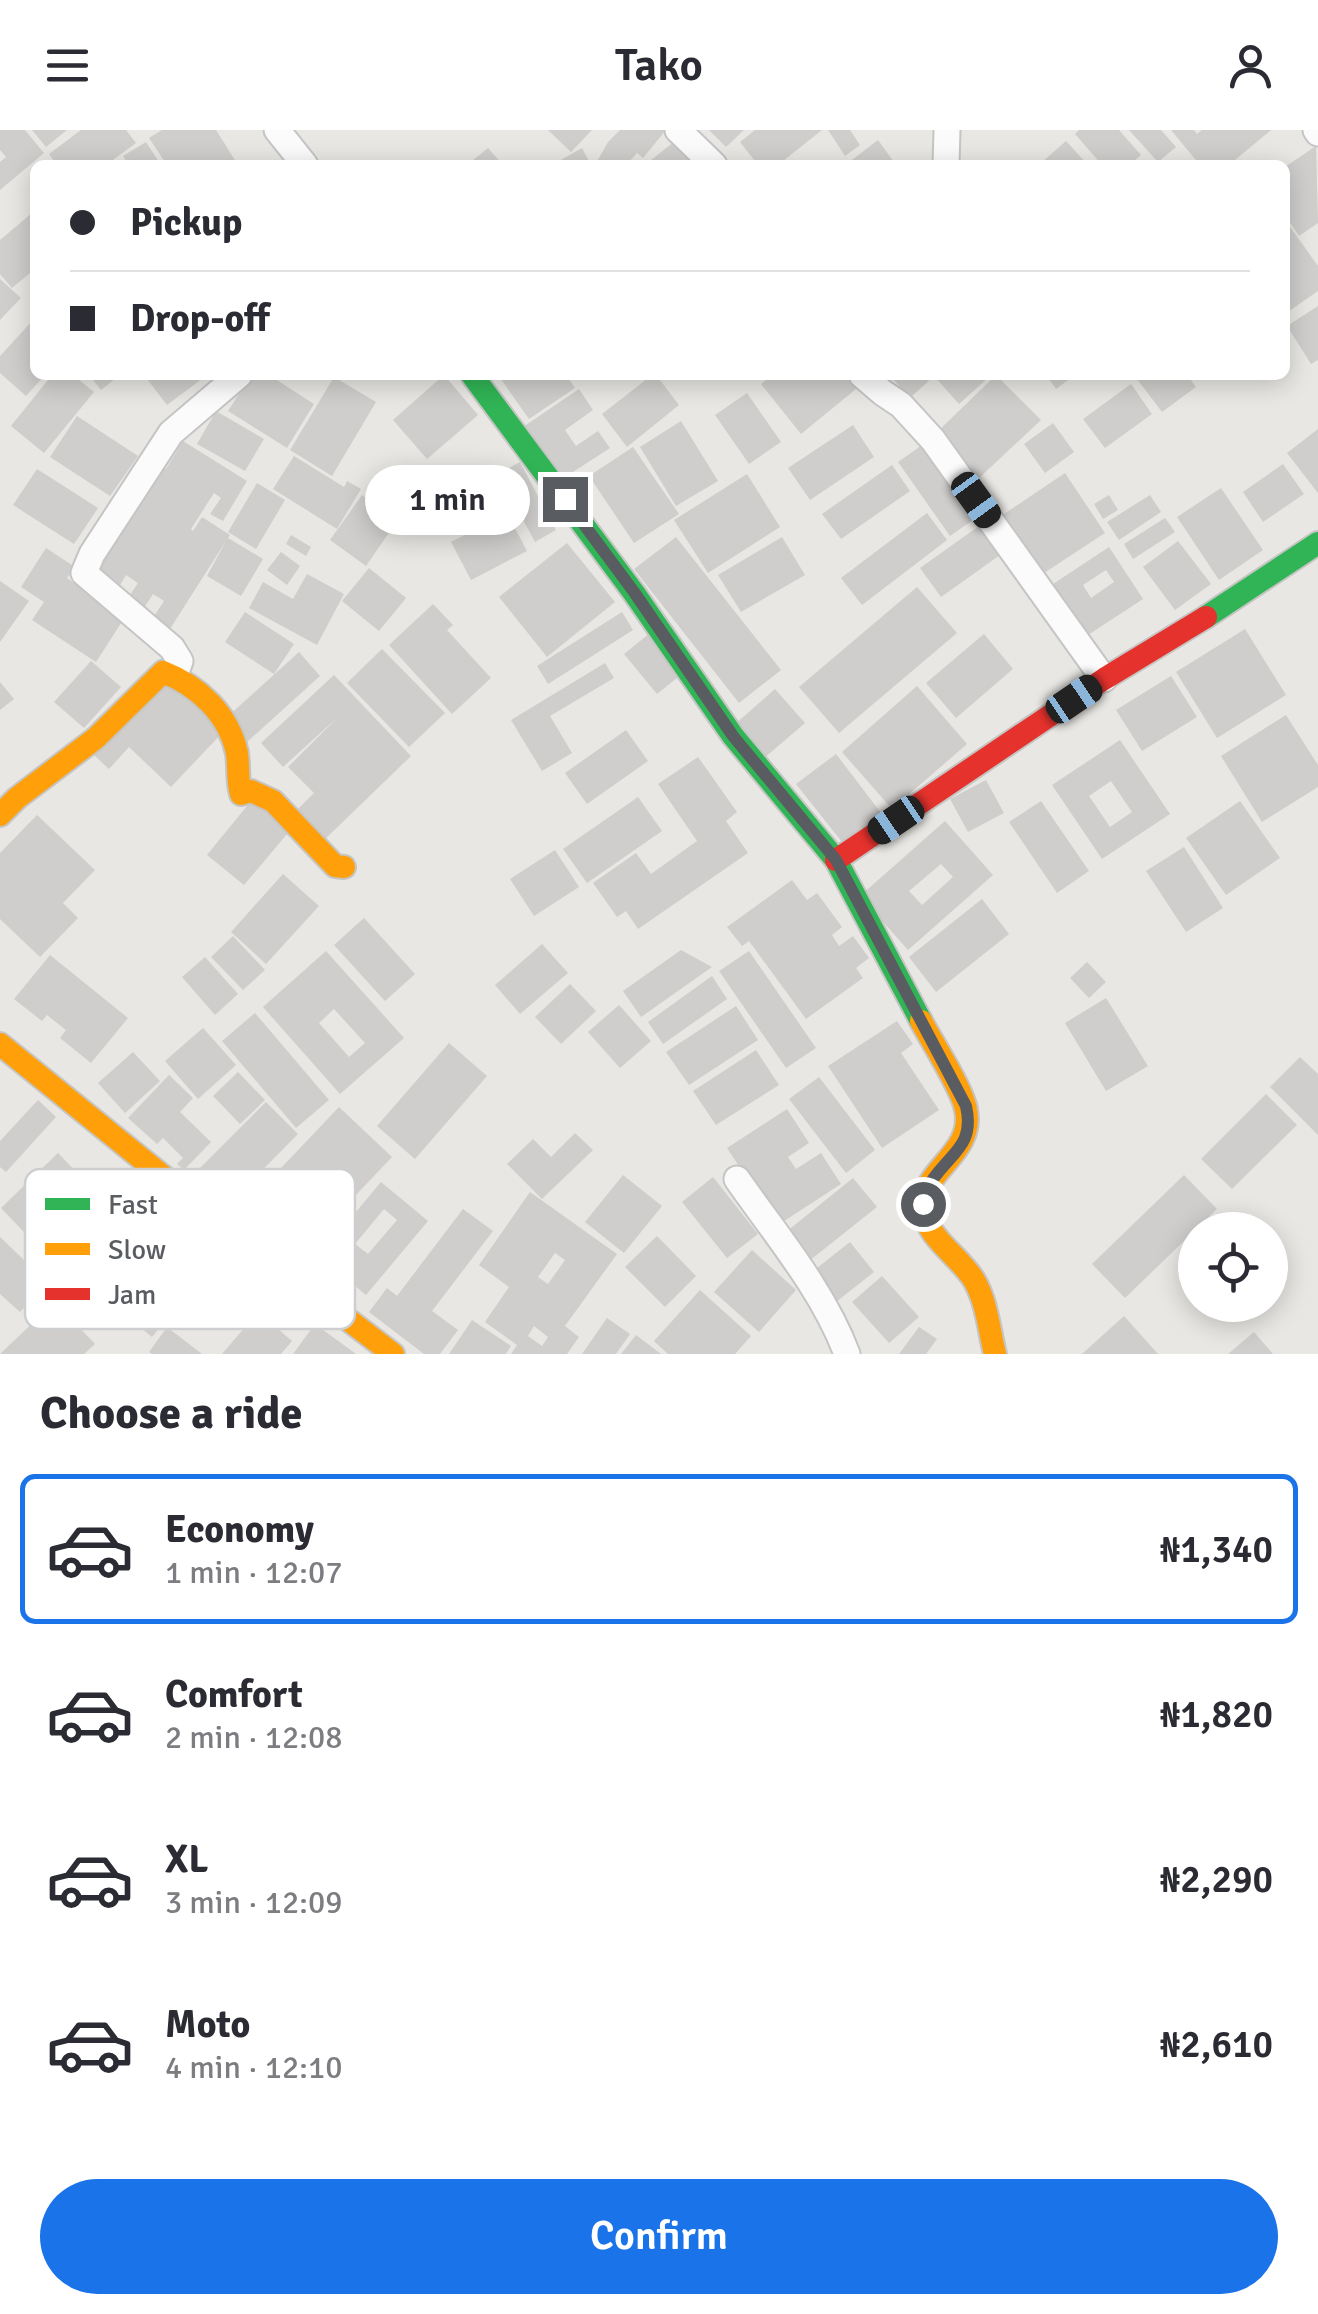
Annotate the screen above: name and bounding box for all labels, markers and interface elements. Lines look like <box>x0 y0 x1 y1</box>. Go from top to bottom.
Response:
icon: menu <box>40 38 95 93</box>
text: Tako <box>615 38 703 93</box>
icon: person <box>1223 38 1278 93</box>
text: Pickup <box>130 199 242 246</box>
text: Drop-off <box>130 295 270 342</box>
callout: 1 min <box>365 464 530 534</box>
car <box>946 467 1006 533</box>
route end <box>543 477 588 522</box>
text: 1 min <box>409 480 486 519</box>
car <box>1041 670 1107 728</box>
car <box>863 791 929 849</box>
legend <box>25 1169 355 1329</box>
route start <box>901 1182 946 1227</box>
text: Fast <box>108 1188 158 1222</box>
map controls <box>1178 1212 1288 1322</box>
button: locate <box>1178 1212 1288 1322</box>
text: Slow <box>108 1233 166 1267</box>
text: Jam <box>108 1278 156 1312</box>
text: Choose a ride <box>40 1386 303 1441</box>
icon: car <box>45 1504 135 1594</box>
text: Economy <box>165 1506 314 1553</box>
text: ₦1,340 <box>1160 1526 1273 1573</box>
text: 1 min · 12:07 <box>165 1553 343 1592</box>
icon: car <box>45 1669 135 1759</box>
text: Comfort <box>165 1671 303 1718</box>
text: ₦1,820 <box>1160 1691 1273 1738</box>
text: 2 min · 12:08 <box>165 1718 343 1757</box>
icon: car <box>45 1834 135 1924</box>
text: XL <box>165 1836 208 1883</box>
text: ₦2,290 <box>1160 1856 1273 1903</box>
text: 3 min · 12:09 <box>165 1883 343 1922</box>
icon: car <box>45 1999 135 2089</box>
text: Moto <box>165 2001 250 2048</box>
text: ₦2,610 <box>1160 2021 1273 2068</box>
text: 4 min · 12:10 <box>165 2048 343 2087</box>
button: Confirm <box>40 2179 1278 2294</box>

